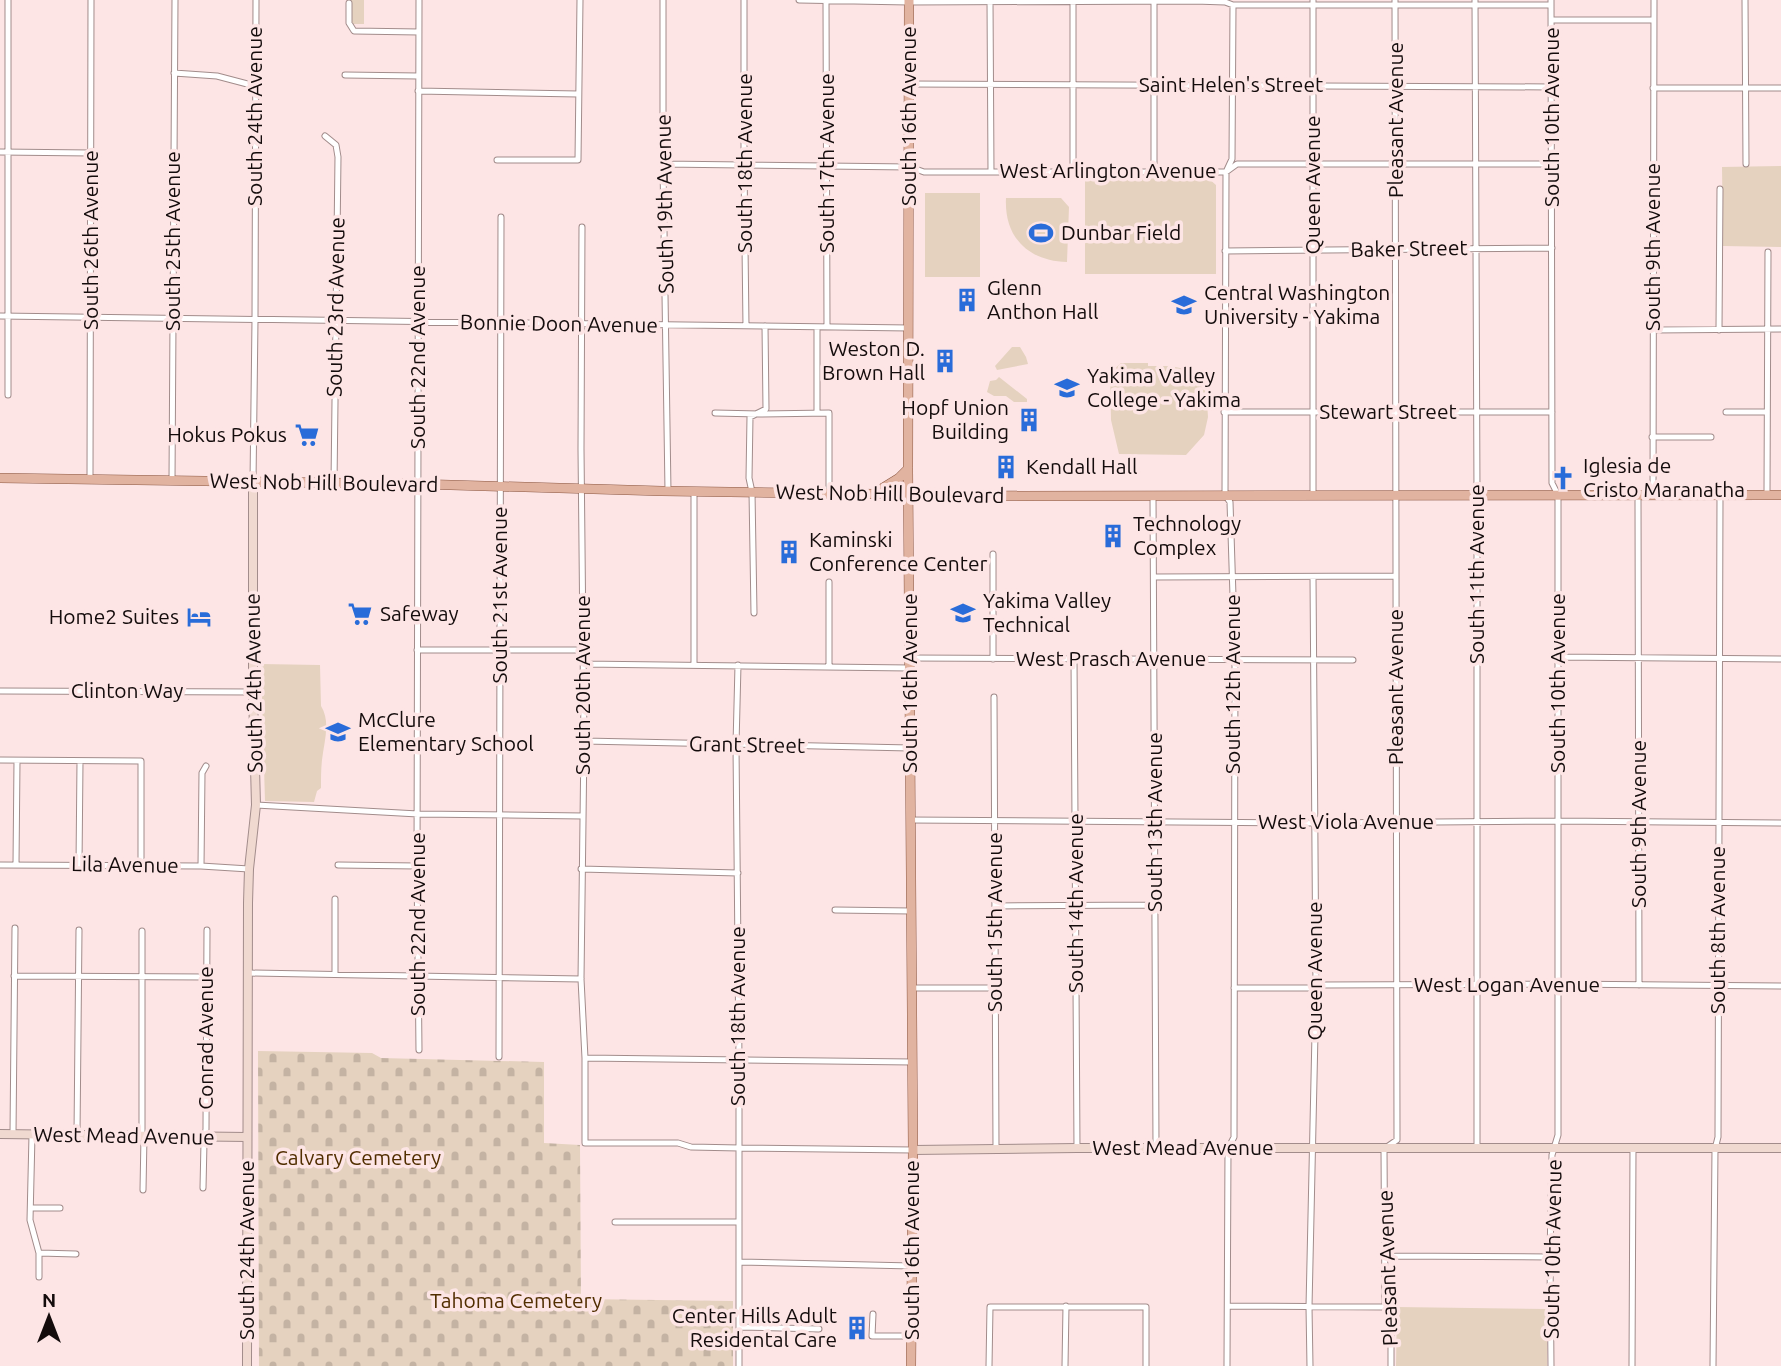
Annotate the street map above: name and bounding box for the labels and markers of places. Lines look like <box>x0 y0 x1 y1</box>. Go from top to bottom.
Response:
sports icon: Dunbar Field <box>1027 219 1055 247</box>
place label: Dunbar Field <box>1061 220 1181 244</box>
place label: Glenn Anthon Hall <box>987 275 1098 323</box>
place label: Central Washington University - Yakima <box>1204 280 1390 328</box>
building icon: Glenn Anthon Hall <box>953 286 981 314</box>
school or university icon: Central Washington University - Yakima <box>1170 291 1198 319</box>
place label: Weston D. Brown Hall <box>822 336 925 384</box>
building icon: Weston D. Brown Hall <box>931 347 959 375</box>
place label: Yakima Valley College - Yakima <box>1087 363 1241 411</box>
school or university icon: Yakima Valley College - Yakima <box>1053 374 1081 402</box>
place label: Hopf Union Building <box>901 395 1009 443</box>
building icon: Hopf Union Building <box>1015 406 1043 434</box>
supermarket icon: Hokus Pokus <box>293 421 321 449</box>
place label: Hokus Pokus <box>167 422 287 446</box>
building icon: Kendall Hall <box>992 453 1020 481</box>
place label: Iglesia de Cristo Maranatha <box>1583 453 1745 501</box>
place label: Kendall Hall <box>1026 454 1137 478</box>
church icon: Iglesia de Cristo Maranatha <box>1549 464 1577 492</box>
place label: Technology Complex <box>1133 511 1241 559</box>
building icon: Technology Complex <box>1099 522 1127 550</box>
place label: Kaminski Conference Center <box>809 527 988 575</box>
building icon: Kaminski Conference Center <box>775 538 803 566</box>
place label: Yakima Valley Technical <box>983 588 1111 636</box>
school or university icon: Yakima Valley Technical <box>949 599 977 627</box>
supermarket icon: Safeway <box>346 600 374 628</box>
place label: Safeway <box>380 601 459 625</box>
hotel icon: Home2 Suites <box>185 603 213 631</box>
place label: Home2 Suites <box>49 604 179 628</box>
place label: McClure Elementary School <box>358 707 534 755</box>
school or university icon: McClure Elementary School <box>324 718 352 746</box>
place label: Center Hills Adult Residental Care <box>672 1303 837 1351</box>
building icon: Center Hills Adult Residental Care <box>843 1314 871 1342</box>

